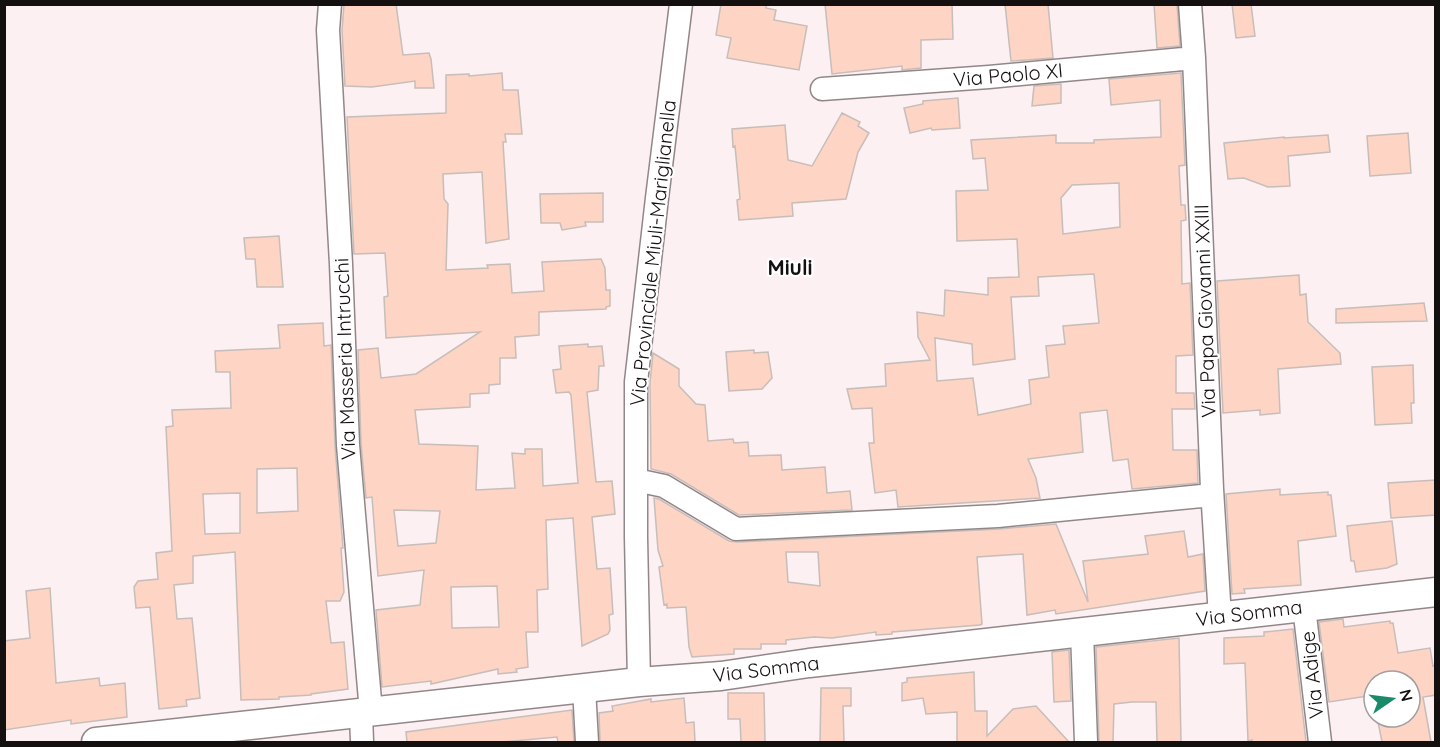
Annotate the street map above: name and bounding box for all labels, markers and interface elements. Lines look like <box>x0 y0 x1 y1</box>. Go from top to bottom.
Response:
street label: Via Paolo XI <box>952 57 1064 92</box>
street label: Via Provinciale Miuli-Mariglianella <box>624 99 681 407</box>
street label: Via Papa Giovanni XXIII <box>1188 204 1221 418</box>
district label: Miuli <box>767 254 813 280</box>
street label: Via Masseria Intrucchi <box>328 258 361 461</box>
street label: Via Somma <box>1194 594 1304 631</box>
street label: Via Adige <box>1294 630 1329 720</box>
street label: Via Somma <box>711 650 821 687</box>
north arrow <box>1362 669 1422 729</box>
text: N <box>1395 687 1418 703</box>

